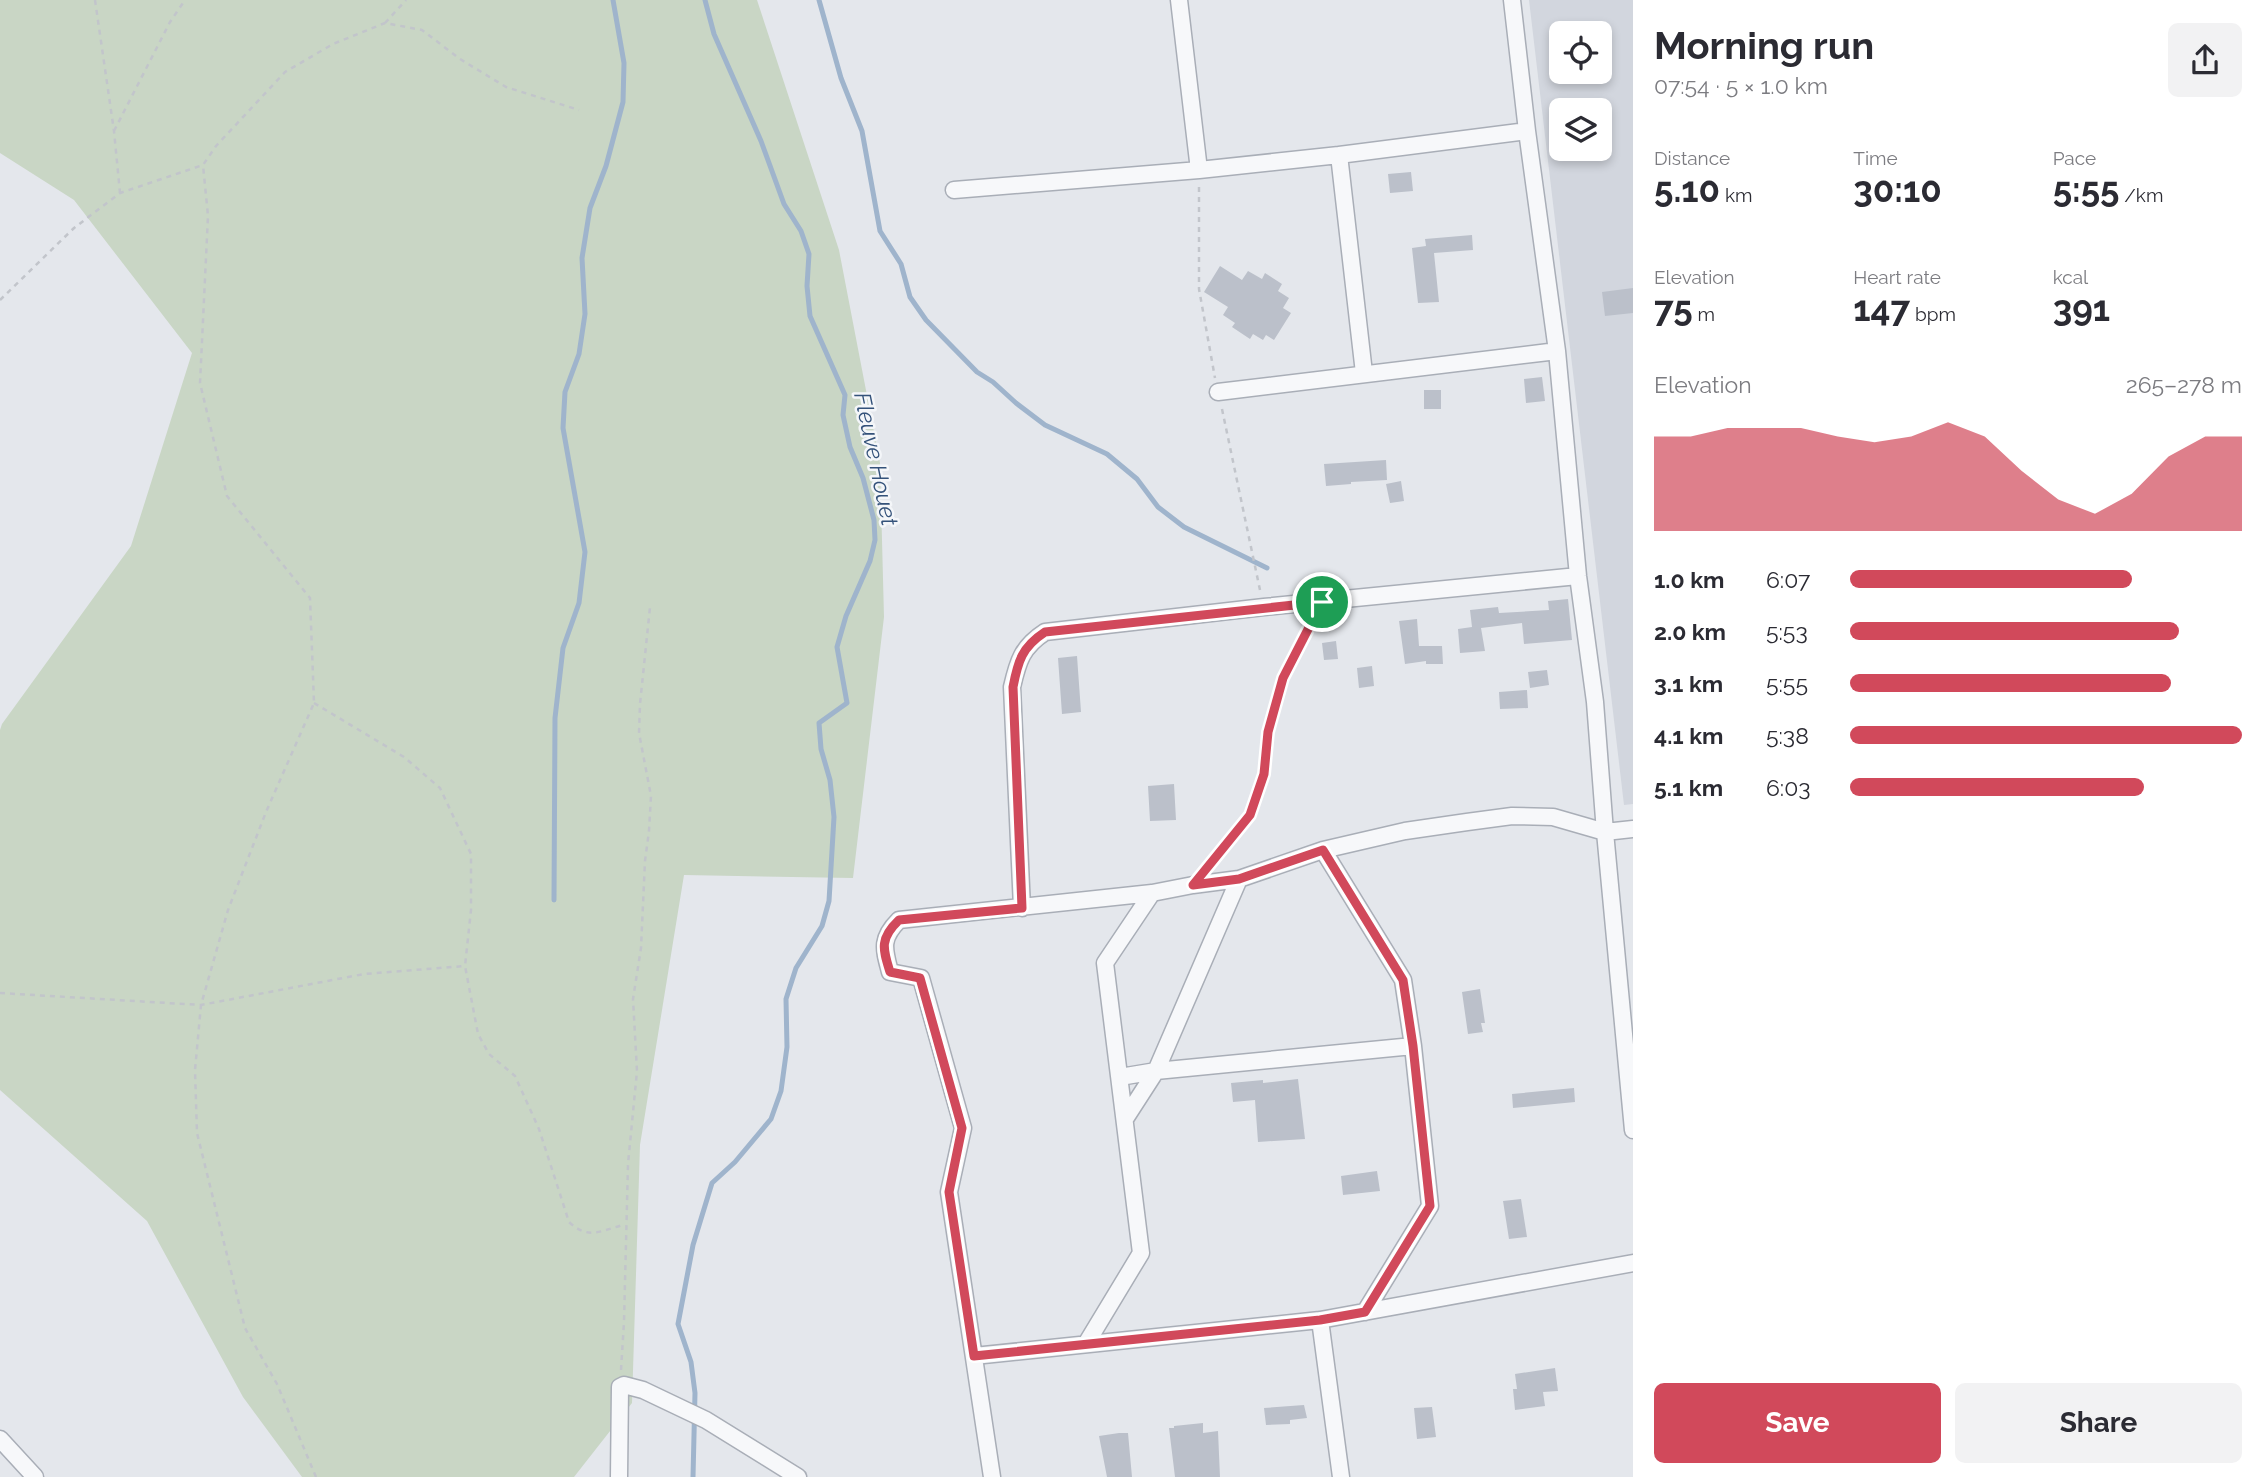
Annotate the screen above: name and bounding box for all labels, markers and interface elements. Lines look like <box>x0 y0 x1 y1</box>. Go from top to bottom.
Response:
map controls <box>1549 21 1612 161</box>
button: locate <box>1549 21 1612 84</box>
text: Morning run <box>1654 23 1874 68</box>
button: share <box>2168 23 2242 97</box>
text: 07:54 · 5 × 1.0 km <box>1654 72 1828 99</box>
button: layers <box>1549 98 1612 161</box>
text: Distance <box>1654 147 1730 169</box>
text: Time <box>1853 147 1898 169</box>
text: Pace <box>2053 147 2096 169</box>
text: 5.10 <box>1654 169 1720 210</box>
text: 30:10 <box>1853 169 1942 210</box>
text: 5:55 <box>2053 169 2119 210</box>
text: km <box>1720 184 1752 206</box>
text: /km <box>2119 184 2163 206</box>
text: Elevation <box>1654 266 1735 288</box>
text: Heart rate <box>1853 266 1941 288</box>
text: kcal <box>2053 266 2088 288</box>
text: 75 <box>1654 288 1693 329</box>
text: 147 <box>1853 288 1910 329</box>
text: 391 <box>2053 288 2110 329</box>
text: m <box>1693 303 1715 325</box>
text: bpm <box>1910 303 1956 325</box>
text: Elevation <box>1654 371 1752 398</box>
text: 265–278 m <box>2126 371 2242 398</box>
water label: Fleuve Houet <box>849 390 904 529</box>
text: 1.0 km <box>1654 566 1724 593</box>
text: 6:07 <box>1766 566 1810 593</box>
pin <box>1292 572 1352 632</box>
icon: arrive <box>1303 583 1341 621</box>
text: 2.0 km <box>1654 618 1726 645</box>
text: 5:53 <box>1766 618 1808 645</box>
text: 3.1 km <box>1654 670 1723 697</box>
text: 5:55 <box>1766 670 1808 697</box>
text: 4.1 km <box>1654 722 1723 749</box>
text: 5:38 <box>1766 722 1809 749</box>
text: 5.1 km <box>1654 774 1723 801</box>
text: 6:03 <box>1766 774 1811 801</box>
button: Save <box>1654 1383 1941 1463</box>
button: Share <box>1955 1383 2242 1463</box>

